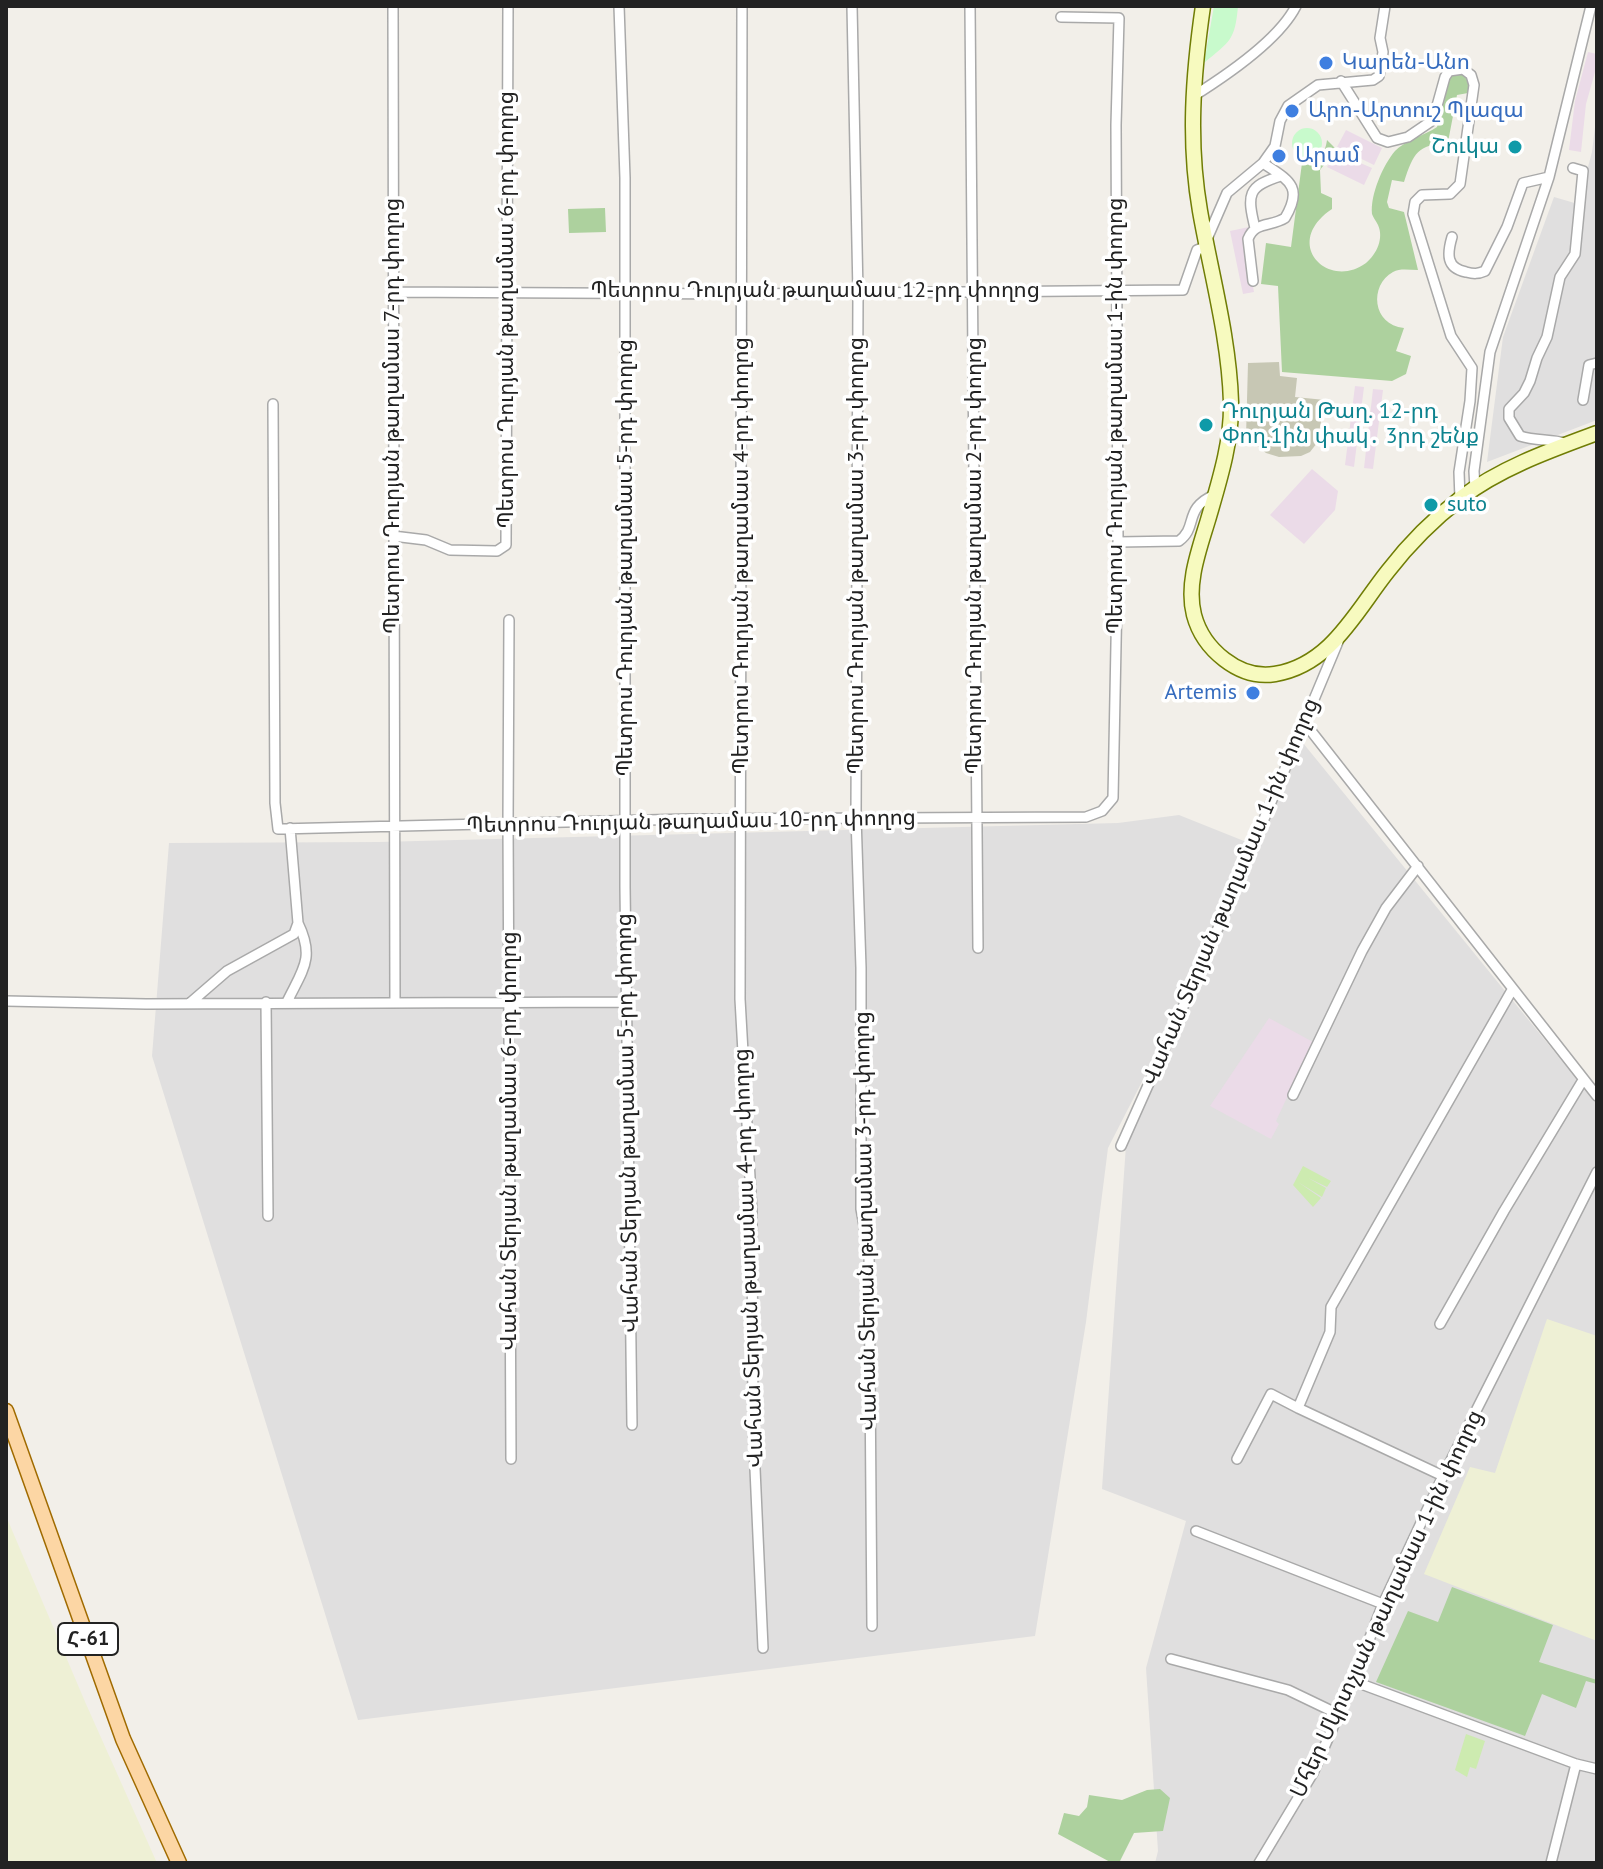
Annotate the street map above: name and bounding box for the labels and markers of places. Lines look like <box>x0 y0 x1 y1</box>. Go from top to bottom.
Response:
place label: Կարեն-Անո <box>1342 50 1470 76</box>
marker: Կարեն-Անո <box>1317 54 1335 72</box>
place label: Արո-Արտուշ Պլազա <box>1308 98 1524 124</box>
marker: Արո-Արտուշ Պլազա <box>1283 102 1301 120</box>
place label: Շուկա <box>1431 134 1499 160</box>
marker: Շուկա <box>1506 138 1524 156</box>
place label: Արամ <box>1295 143 1360 169</box>
marker: Արամ <box>1270 147 1288 165</box>
place label: Դուրյան Թաղ. 12-րդ Փող.1ին փակ․ 3րդ շենք <box>1222 399 1479 450</box>
marker: Դուրյան Թաղ. 12-րդ Փող.1ին փակ․ 3րդ շենք <box>1197 416 1215 434</box>
place label: suto <box>1447 492 1487 518</box>
marker: suto <box>1422 496 1440 514</box>
place label: Artemis <box>1165 680 1237 706</box>
marker: Artemis <box>1244 684 1262 702</box>

